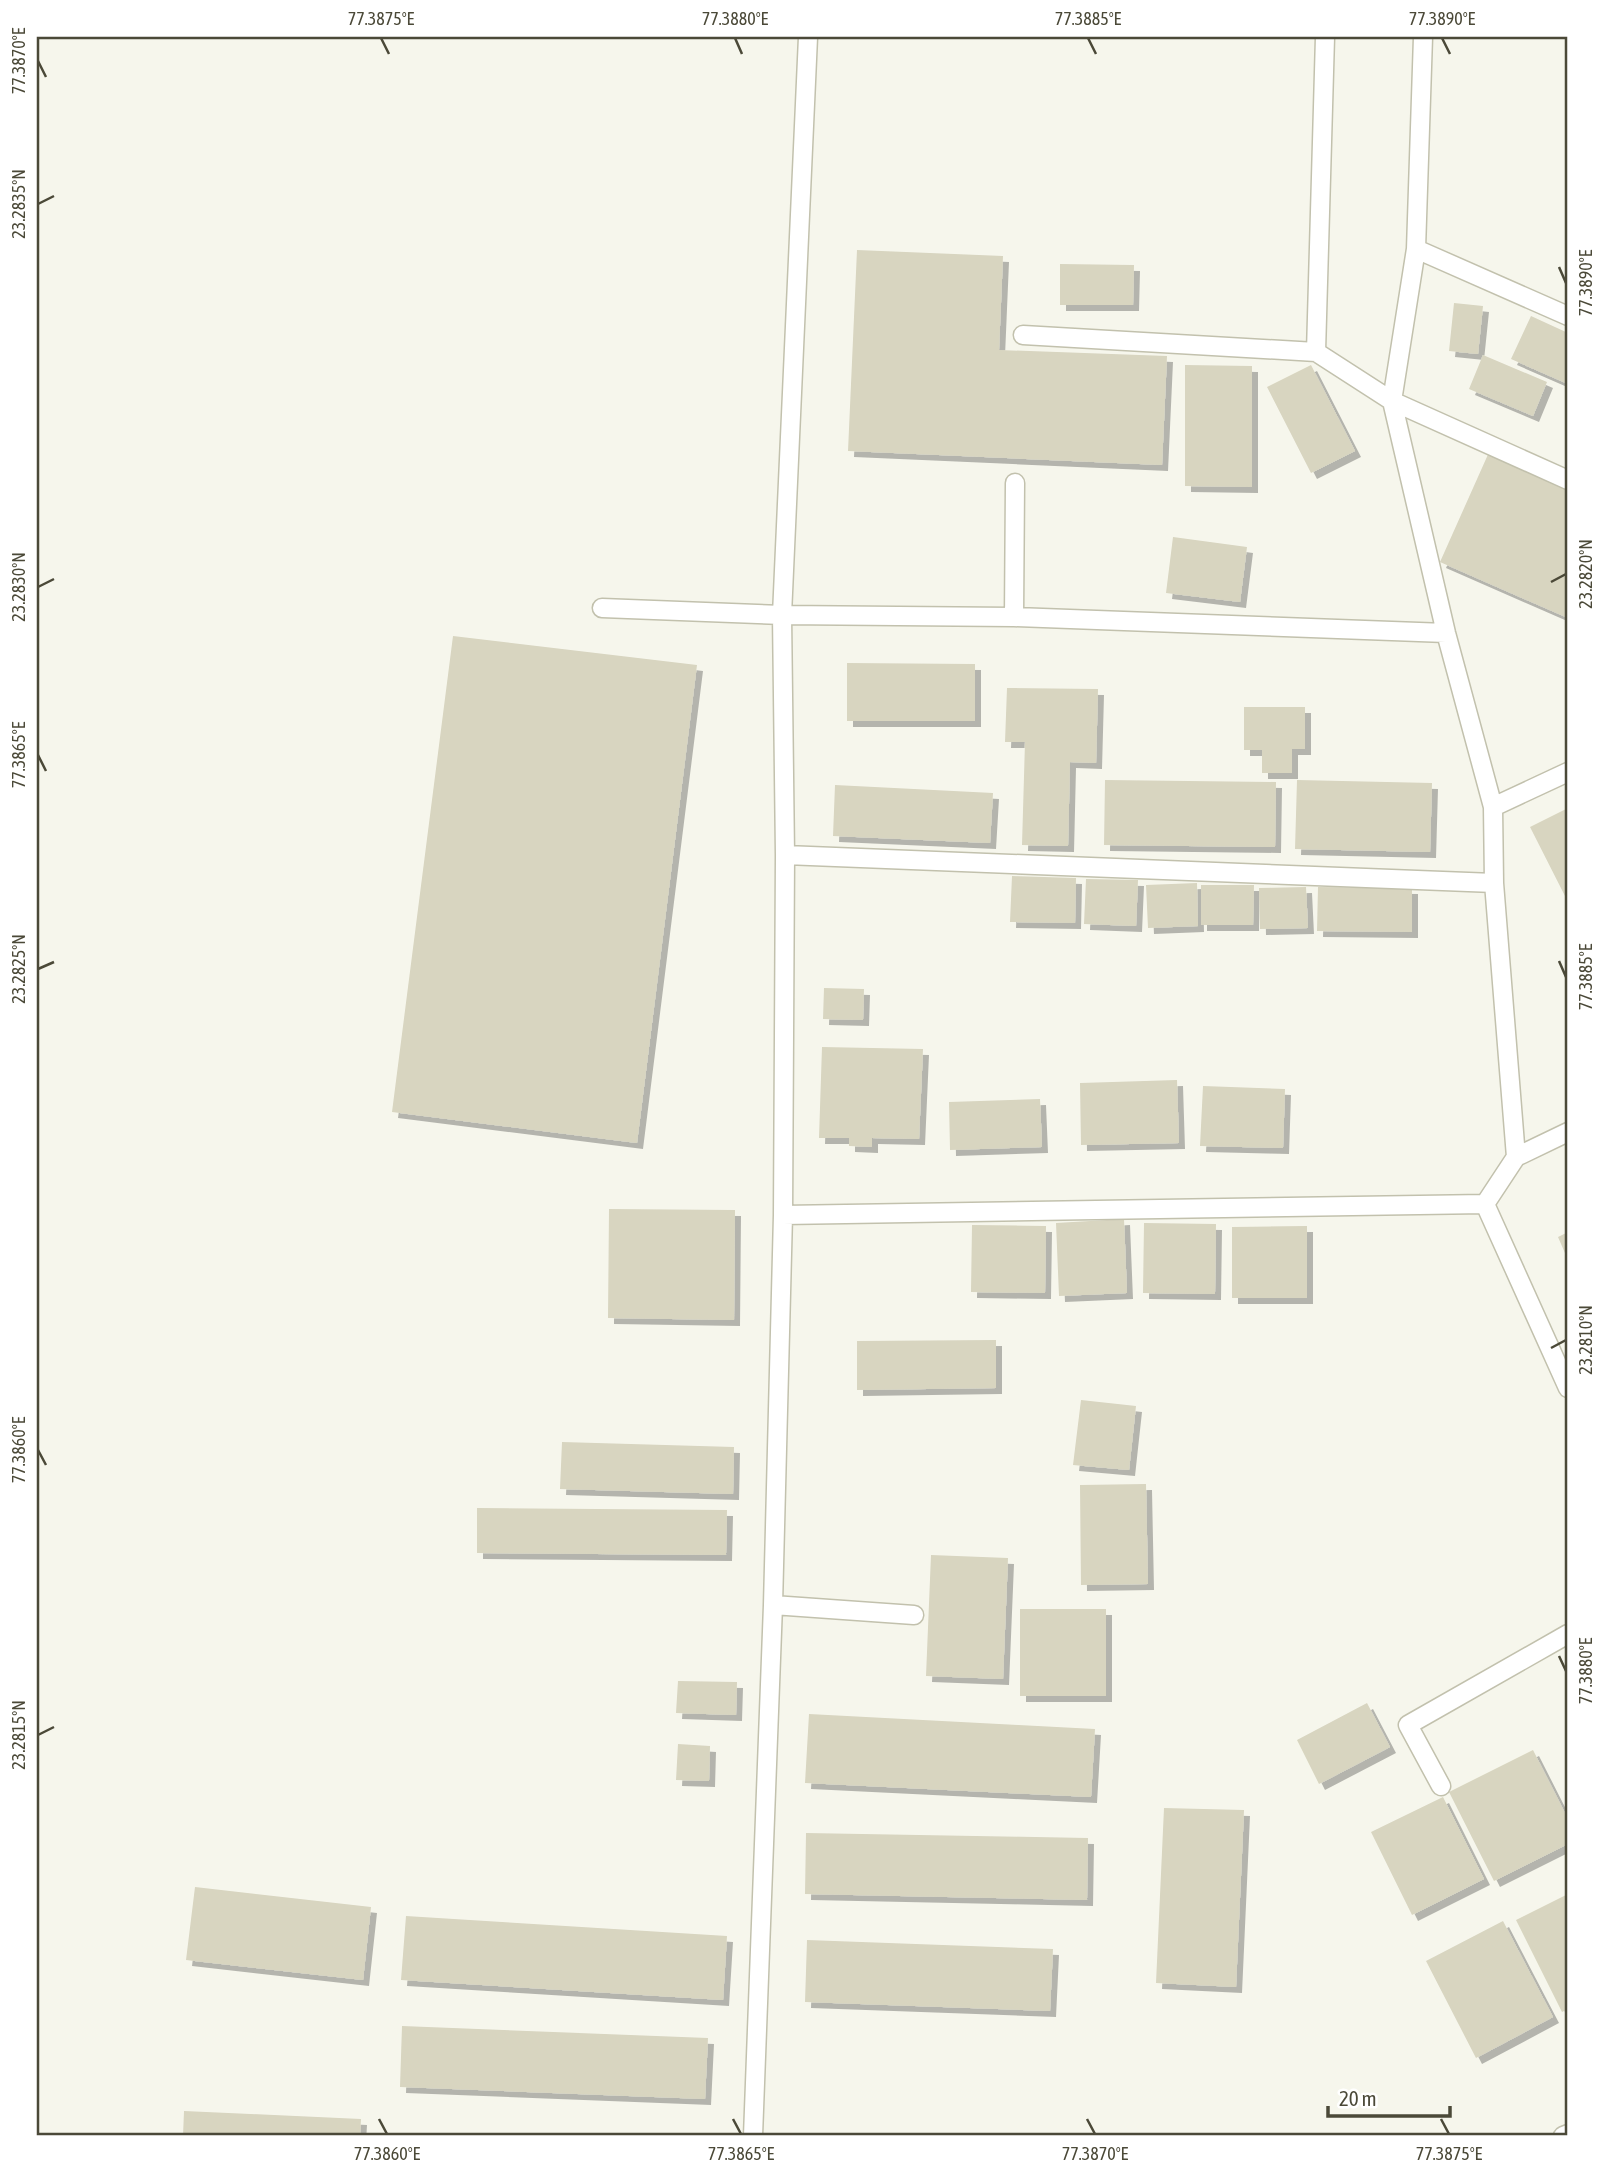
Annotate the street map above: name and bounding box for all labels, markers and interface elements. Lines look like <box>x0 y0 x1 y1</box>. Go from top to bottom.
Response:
text: 77.3875°E <box>348 8 415 29</box>
text: 77.3880°E <box>702 8 769 29</box>
text: 77.3885°E <box>1055 8 1122 29</box>
text: 77.3890°E <box>1409 8 1476 29</box>
text: 77.3870°E <box>8 27 29 94</box>
text: 23.2835°N <box>8 169 29 239</box>
text: 77.3890°E <box>1575 249 1596 316</box>
text: 23.2820°N <box>1575 539 1596 609</box>
text: 23.2830°N <box>8 552 29 622</box>
text: 77.3865°E <box>8 721 29 788</box>
text: 23.2825°N <box>8 934 29 1004</box>
text: 77.3885°E <box>1575 943 1596 1010</box>
text: 23.2810°N <box>1575 1305 1596 1375</box>
text: 77.3860°E <box>8 1416 29 1483</box>
text: 77.3880°E <box>1575 1637 1596 1704</box>
text: 23.2815°N <box>8 1700 29 1770</box>
scale bar <box>1328 2075 1451 2119</box>
text: 20 m <box>1339 2086 1377 2110</box>
text: 77.3860°E <box>354 2143 421 2164</box>
text: 77.3865°E <box>708 2143 775 2164</box>
text: 77.3870°E <box>1062 2143 1129 2164</box>
text: 77.3875°E <box>1416 2143 1483 2164</box>

